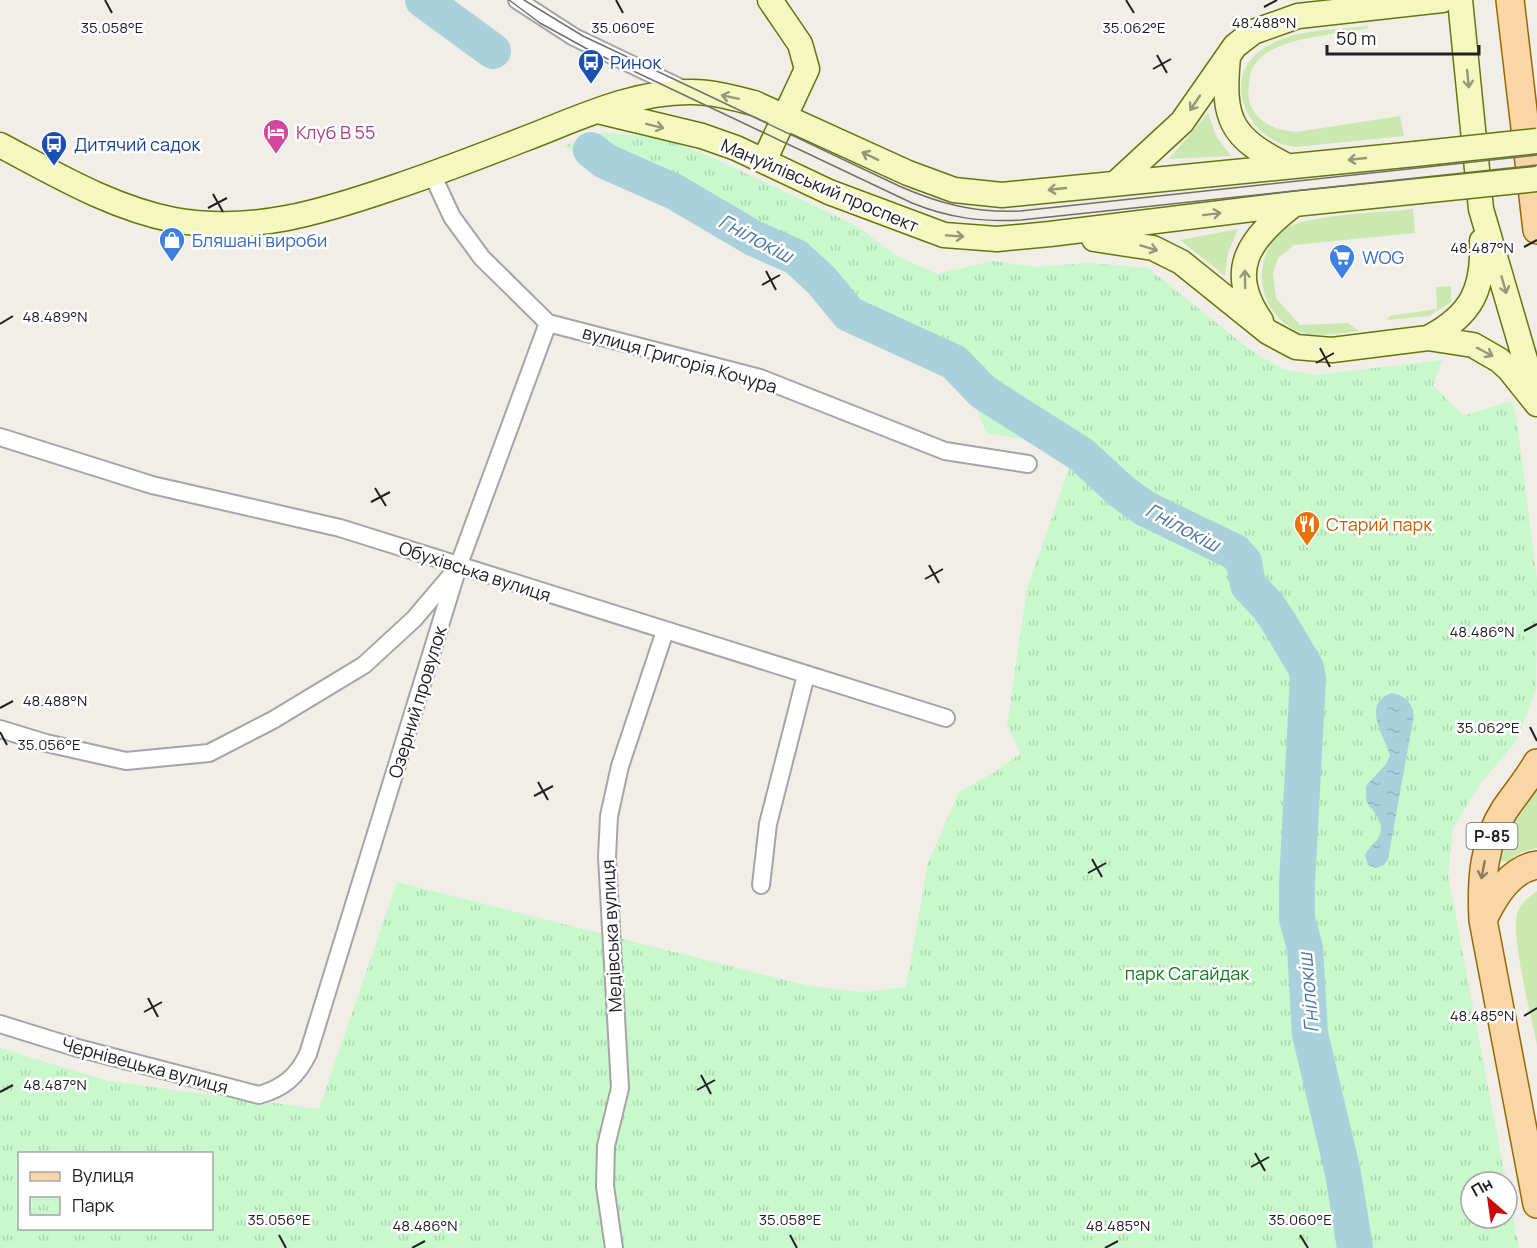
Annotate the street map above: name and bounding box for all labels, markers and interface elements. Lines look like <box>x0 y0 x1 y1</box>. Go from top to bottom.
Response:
text: 48.488°N <box>1232 12 1296 33</box>
text: 35.058°E <box>81 17 143 38</box>
text: 35.060°E <box>591 17 655 38</box>
text: 35.062°E <box>1102 17 1166 38</box>
scale bar <box>1327 18 1478 56</box>
text: 50 m <box>1336 26 1376 50</box>
bus stop icon: Ринок <box>576 47 606 85</box>
place label: Ринок <box>610 50 662 74</box>
one-way arrow <box>1463 69 1474 89</box>
one-way arrow <box>721 91 740 102</box>
one-way arrow <box>1189 94 1201 110</box>
hotel icon: Клуб В 55 <box>261 117 291 155</box>
place label: Клуб В 55 <box>296 120 375 144</box>
one-way arrow <box>645 120 664 132</box>
bus stop icon: Дитячий садок <box>39 129 69 167</box>
place label: Дитячий садок <box>74 132 201 156</box>
street label: Мануйлівський проспект <box>717 132 923 238</box>
one-way arrow <box>861 149 879 161</box>
one-way arrow <box>1348 154 1368 165</box>
one-way arrow <box>1048 184 1068 195</box>
water label: Гнілокіш <box>714 207 799 270</box>
one-way arrow <box>1202 208 1222 219</box>
shop icon: Бляшані вироби <box>157 225 187 263</box>
place label: Бляшані вироби <box>192 228 327 252</box>
one-way arrow <box>945 231 964 242</box>
text: 48.487°N <box>1450 237 1514 258</box>
supermarket icon: WOG <box>1327 242 1357 280</box>
one-way arrow <box>1139 243 1158 254</box>
place label: WOG <box>1362 245 1405 269</box>
one-way arrow <box>1239 270 1251 290</box>
one-way arrow <box>1498 275 1510 294</box>
text: 48.489°N <box>22 306 88 327</box>
street label: вулиця Григорія Кочура <box>580 320 780 398</box>
one-way arrow <box>1475 347 1493 358</box>
water label: Гнілокіш <box>1141 496 1226 559</box>
restaurant icon: Старий парк <box>1292 509 1322 547</box>
place label: Старий парк <box>1326 512 1433 536</box>
street label: Обухівська вулиця <box>396 535 554 607</box>
text: 48.486°N <box>1449 621 1515 642</box>
street label: Озерний провулок <box>382 622 452 781</box>
text: 48.488°N <box>23 690 87 711</box>
text: 35.062°E <box>1456 717 1520 738</box>
text: 35.056°E <box>17 734 81 755</box>
road number: Р-85 <box>1466 823 1518 849</box>
street label: Медівська вулиця <box>595 859 627 1013</box>
one-way arrow <box>1477 860 1488 880</box>
water label: Гнілокіш <box>1291 950 1325 1034</box>
park label: парк Сагайдак <box>1125 961 1250 985</box>
text: 48.485°N <box>1450 1005 1514 1026</box>
street label: Чернівецька вулиця <box>59 1031 231 1099</box>
text: 48.487°N <box>23 1074 87 1095</box>
legend <box>18 1152 213 1230</box>
text: Вулиця <box>72 1163 134 1187</box>
north arrow <box>1459 1170 1519 1230</box>
text: Пн <box>1467 1172 1496 1202</box>
text: Парк <box>72 1193 115 1217</box>
text: 35.056°E <box>247 1209 311 1230</box>
text: 35.058°E <box>759 1209 821 1230</box>
text: 35.060°E <box>1268 1209 1332 1230</box>
text: 48.486°N <box>392 1215 458 1236</box>
text: 48.485°N <box>1086 1215 1150 1236</box>

